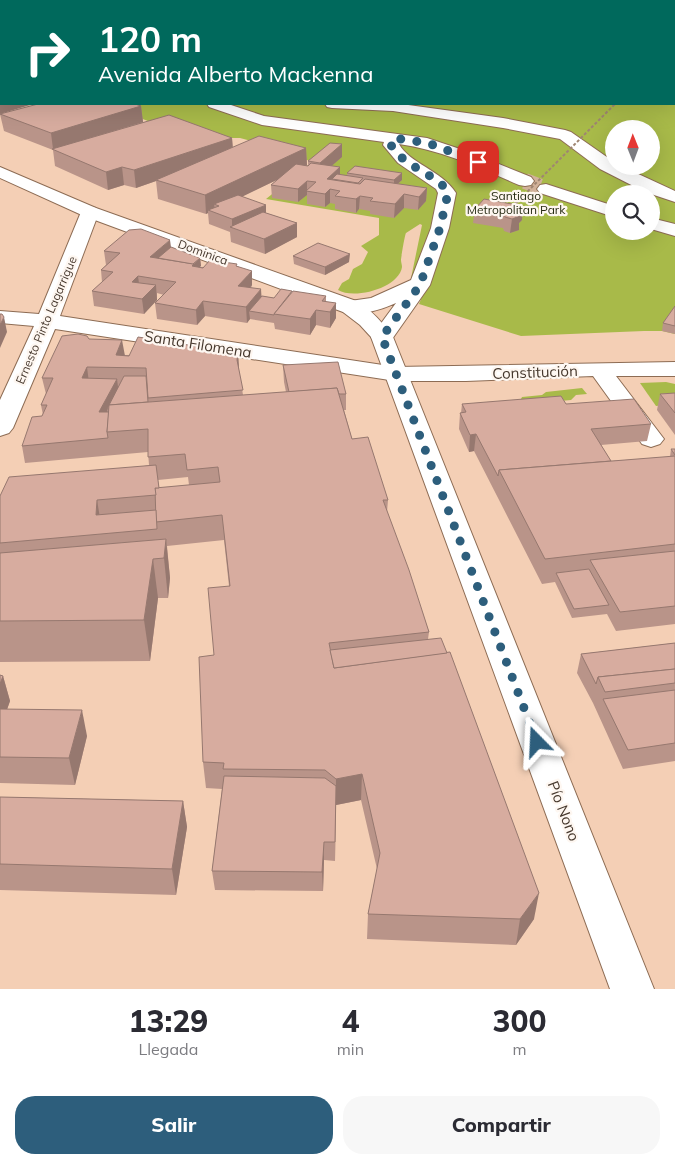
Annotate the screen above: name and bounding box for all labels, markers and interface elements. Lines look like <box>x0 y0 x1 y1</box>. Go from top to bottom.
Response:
text: 120 m <box>98 17 202 61</box>
icon: right <box>15 20 80 85</box>
text: Avenida Alberto Mackenna <box>98 60 373 88</box>
north arrow <box>605 120 660 175</box>
map controls <box>605 120 660 240</box>
pin <box>457 141 499 183</box>
icon: arrive <box>464 148 492 176</box>
button: search <box>605 185 660 240</box>
park label: Santiago Metropolitan Park <box>467 188 566 217</box>
street label: Dominica <box>176 236 230 268</box>
street label: Ernesto Pinto Lagarrigue <box>12 254 80 386</box>
street label: Santa Filomena <box>143 326 253 362</box>
street label: Constitución <box>492 361 578 383</box>
position arrow <box>510 715 562 767</box>
street label: Pío Nono <box>544 778 584 844</box>
text: 13:29 <box>128 1002 208 1040</box>
text: 4 <box>341 1002 359 1040</box>
text: 300 <box>493 1002 547 1040</box>
text: Llegada <box>139 1039 198 1059</box>
text: min <box>337 1039 364 1059</box>
text: m <box>512 1039 527 1059</box>
button: Salir <box>15 1096 333 1154</box>
button: Compartir <box>343 1096 660 1154</box>

